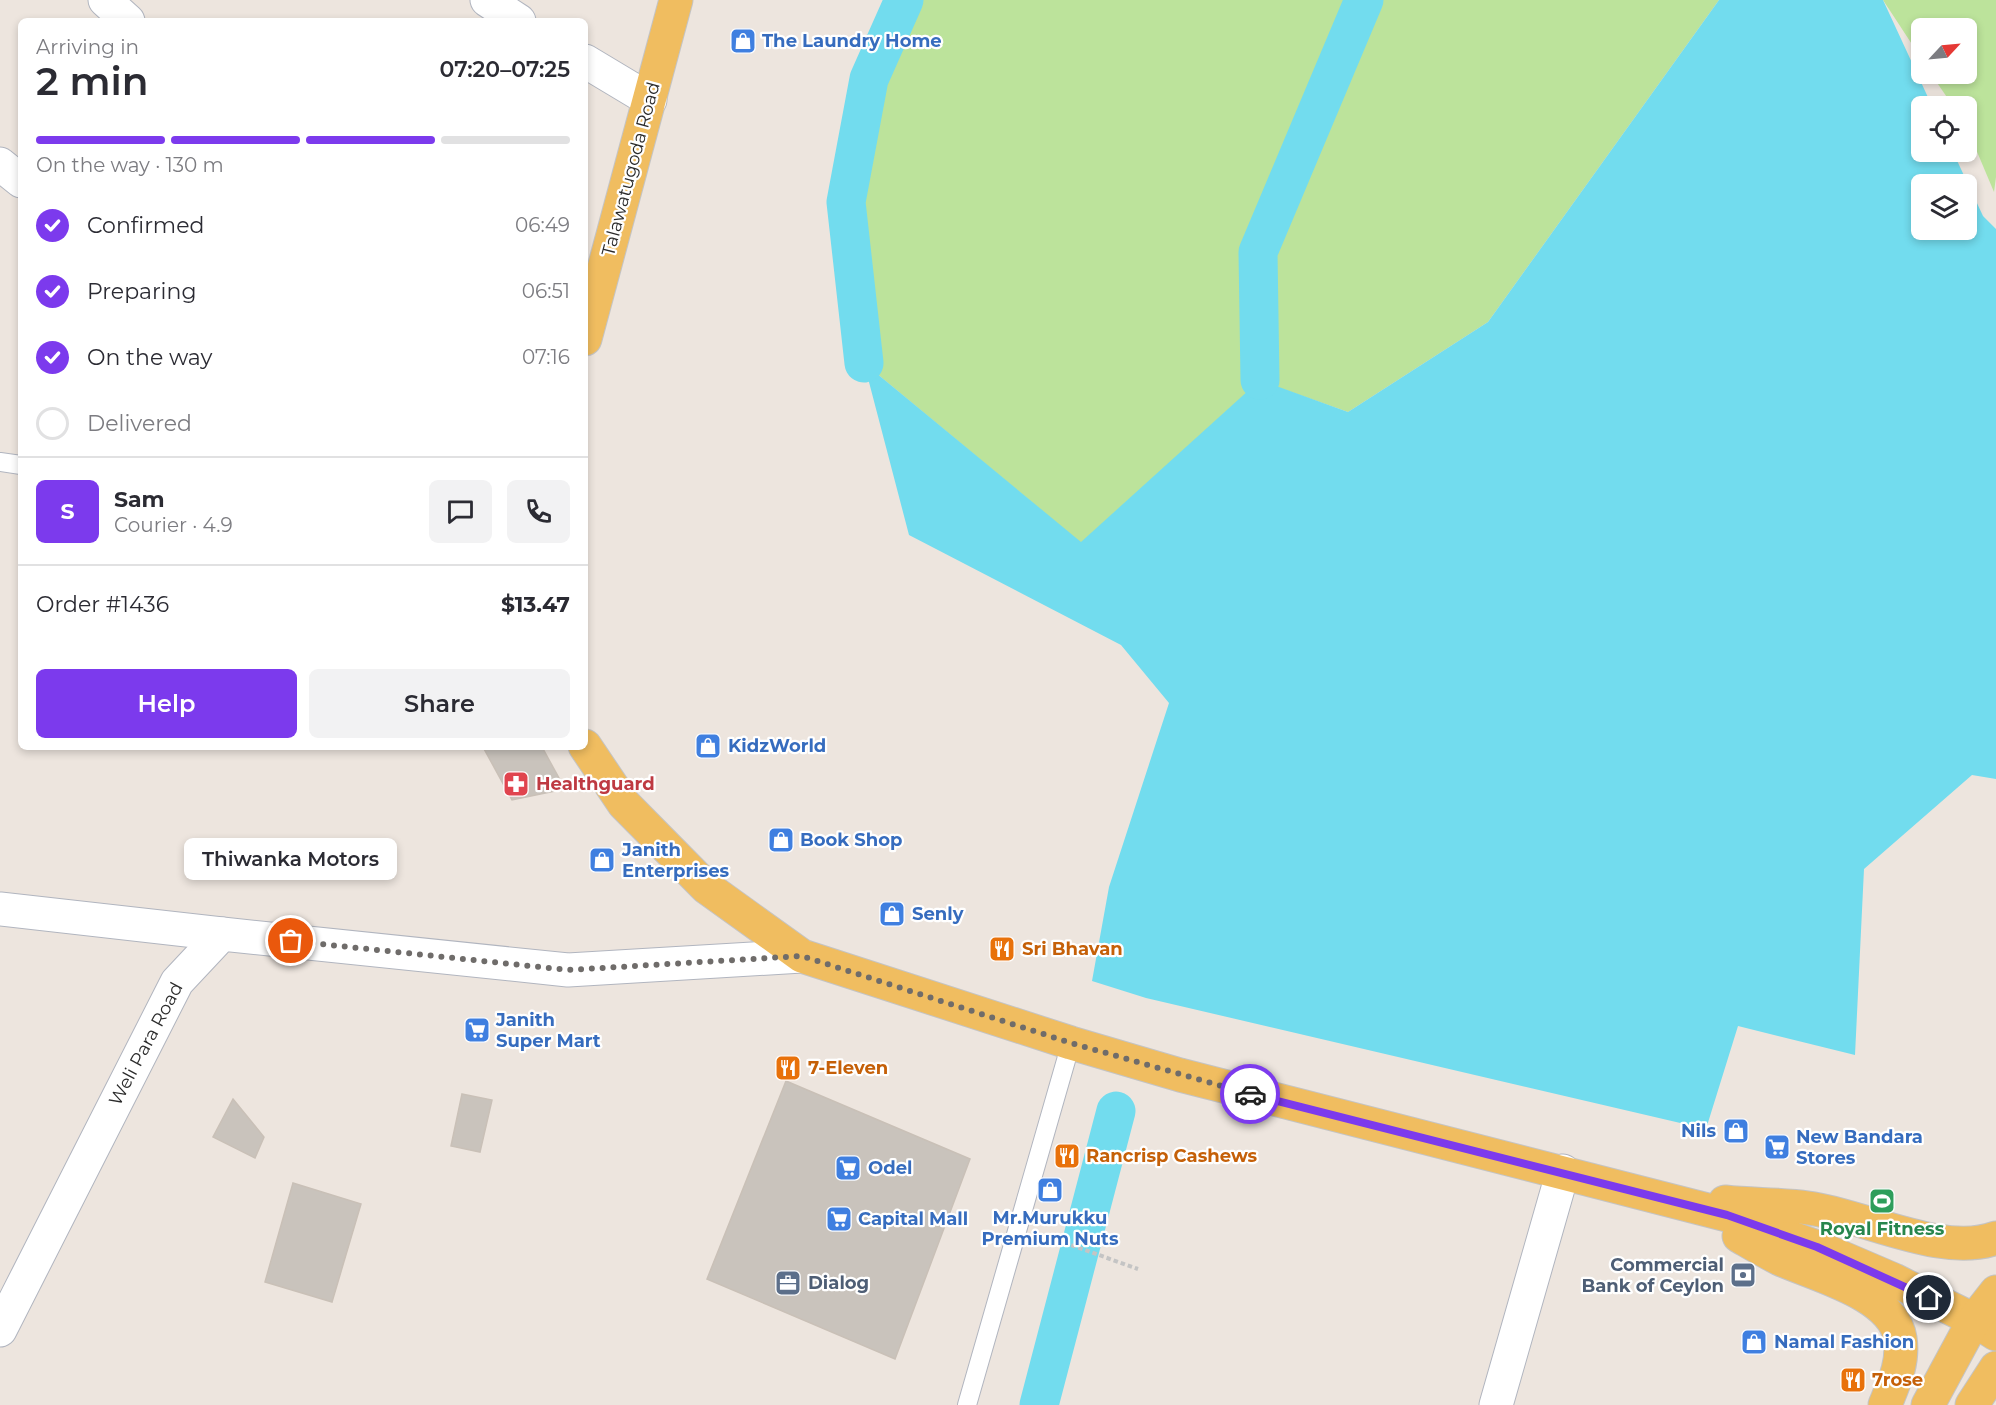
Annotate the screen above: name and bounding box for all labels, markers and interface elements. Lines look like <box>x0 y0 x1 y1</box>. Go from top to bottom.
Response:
north arrow <box>1911 18 1977 84</box>
map controls <box>1911 18 1977 240</box>
shop icon: The Laundry Home <box>728 26 758 56</box>
place label: The Laundry Home <box>762 30 942 52</box>
text: Arriving in <box>36 35 139 59</box>
text: 07:20–07:25 <box>440 56 570 83</box>
text: 2 min <box>36 57 149 105</box>
street label: Talawatugoda Road <box>597 79 665 259</box>
button: locate <box>1911 96 1977 162</box>
text: On the way · 130 m <box>36 153 224 177</box>
button: layers <box>1911 174 1977 240</box>
icon: check <box>36 209 69 242</box>
text: Confirmed <box>87 212 204 239</box>
text: 06:49 <box>515 213 570 237</box>
icon: check <box>36 275 69 308</box>
text: Preparing <box>87 278 196 305</box>
text: 06:51 <box>522 279 570 303</box>
icon: check <box>36 341 69 374</box>
text: On the way <box>87 344 212 371</box>
text: 07:16 <box>522 345 570 369</box>
text: Delivered <box>87 410 192 437</box>
button: chat <box>429 480 492 543</box>
button: phone <box>507 480 570 543</box>
text: Sam <box>114 486 165 513</box>
text: S <box>60 498 75 525</box>
text: Courier · 4.9 <box>114 513 233 537</box>
text: Order #1436 <box>36 591 169 618</box>
text: $13.47 <box>501 591 570 618</box>
button: Help <box>36 669 297 738</box>
button: Share <box>309 669 570 738</box>
shop icon: KidzWorld <box>693 731 723 761</box>
place label: KidzWorld <box>728 735 826 757</box>
pharmacy icon: Healthguard <box>501 769 531 799</box>
place label: Healthguard <box>536 773 655 795</box>
shop icon: Book Shop <box>766 825 796 855</box>
place label: Book Shop <box>800 829 902 851</box>
callout: Thiwanka Motors <box>184 839 398 881</box>
place label: Janith Enterprises <box>621 839 730 882</box>
shop icon: Janith Enterprises <box>587 845 617 875</box>
text: Thiwanka Motors <box>202 847 379 871</box>
shop icon: Senly <box>877 899 907 929</box>
place label: Senly <box>912 903 964 925</box>
pin <box>265 915 316 966</box>
icon: bag <box>274 924 307 957</box>
restaurant icon: Sri Bhavan <box>987 934 1017 964</box>
place label: Sri Bhavan <box>1022 938 1123 960</box>
street label: Weli Para Road <box>104 979 188 1109</box>
place label: Janith Super Mart <box>495 1009 601 1052</box>
supermarket icon: Janith Super Mart <box>462 1015 492 1045</box>
restaurant icon: 7-Eleven <box>773 1053 803 1083</box>
place label: 7-Eleven <box>808 1057 888 1079</box>
courier <box>1220 1064 1280 1124</box>
icon: car <box>1234 1078 1267 1111</box>
shop icon: Nils <box>1721 1116 1751 1146</box>
place label: Nils <box>1681 1120 1716 1142</box>
place label: New Bandara Stores <box>1796 1126 1923 1169</box>
supermarket icon: New Bandara Stores <box>1762 1132 1792 1162</box>
restaurant icon: Rancrisp Cashews <box>1052 1141 1082 1171</box>
place label: Rancrisp Cashews <box>1086 1145 1258 1167</box>
supermarket icon: Odel <box>833 1153 863 1183</box>
place label: Odel <box>868 1157 912 1179</box>
shop icon: Mr.Murukku Premium Nuts <box>1035 1175 1065 1205</box>
sports icon: Royal Fitness <box>1867 1186 1897 1216</box>
supermarket icon: Capital Mall <box>824 1204 854 1234</box>
place label: Mr.Murukku Premium Nuts <box>982 1207 1119 1250</box>
place label: Capital Mall <box>858 1208 968 1230</box>
place label: Royal Fitness <box>1820 1218 1945 1240</box>
place label: Commercial Bank of Ceylon <box>1581 1254 1724 1297</box>
bank icon: Commercial Bank of Ceylon <box>1728 1260 1758 1290</box>
office icon: Dialog <box>773 1268 803 1298</box>
place label: Dialog <box>808 1272 869 1294</box>
pin <box>1903 1272 1954 1323</box>
icon: home <box>1912 1281 1945 1314</box>
shop icon: Namal Fashion <box>1739 1327 1769 1357</box>
place label: Namal Fashion <box>1774 1331 1914 1353</box>
restaurant icon: 7rose <box>1838 1365 1868 1395</box>
place label: 7rose <box>1872 1369 1923 1391</box>

